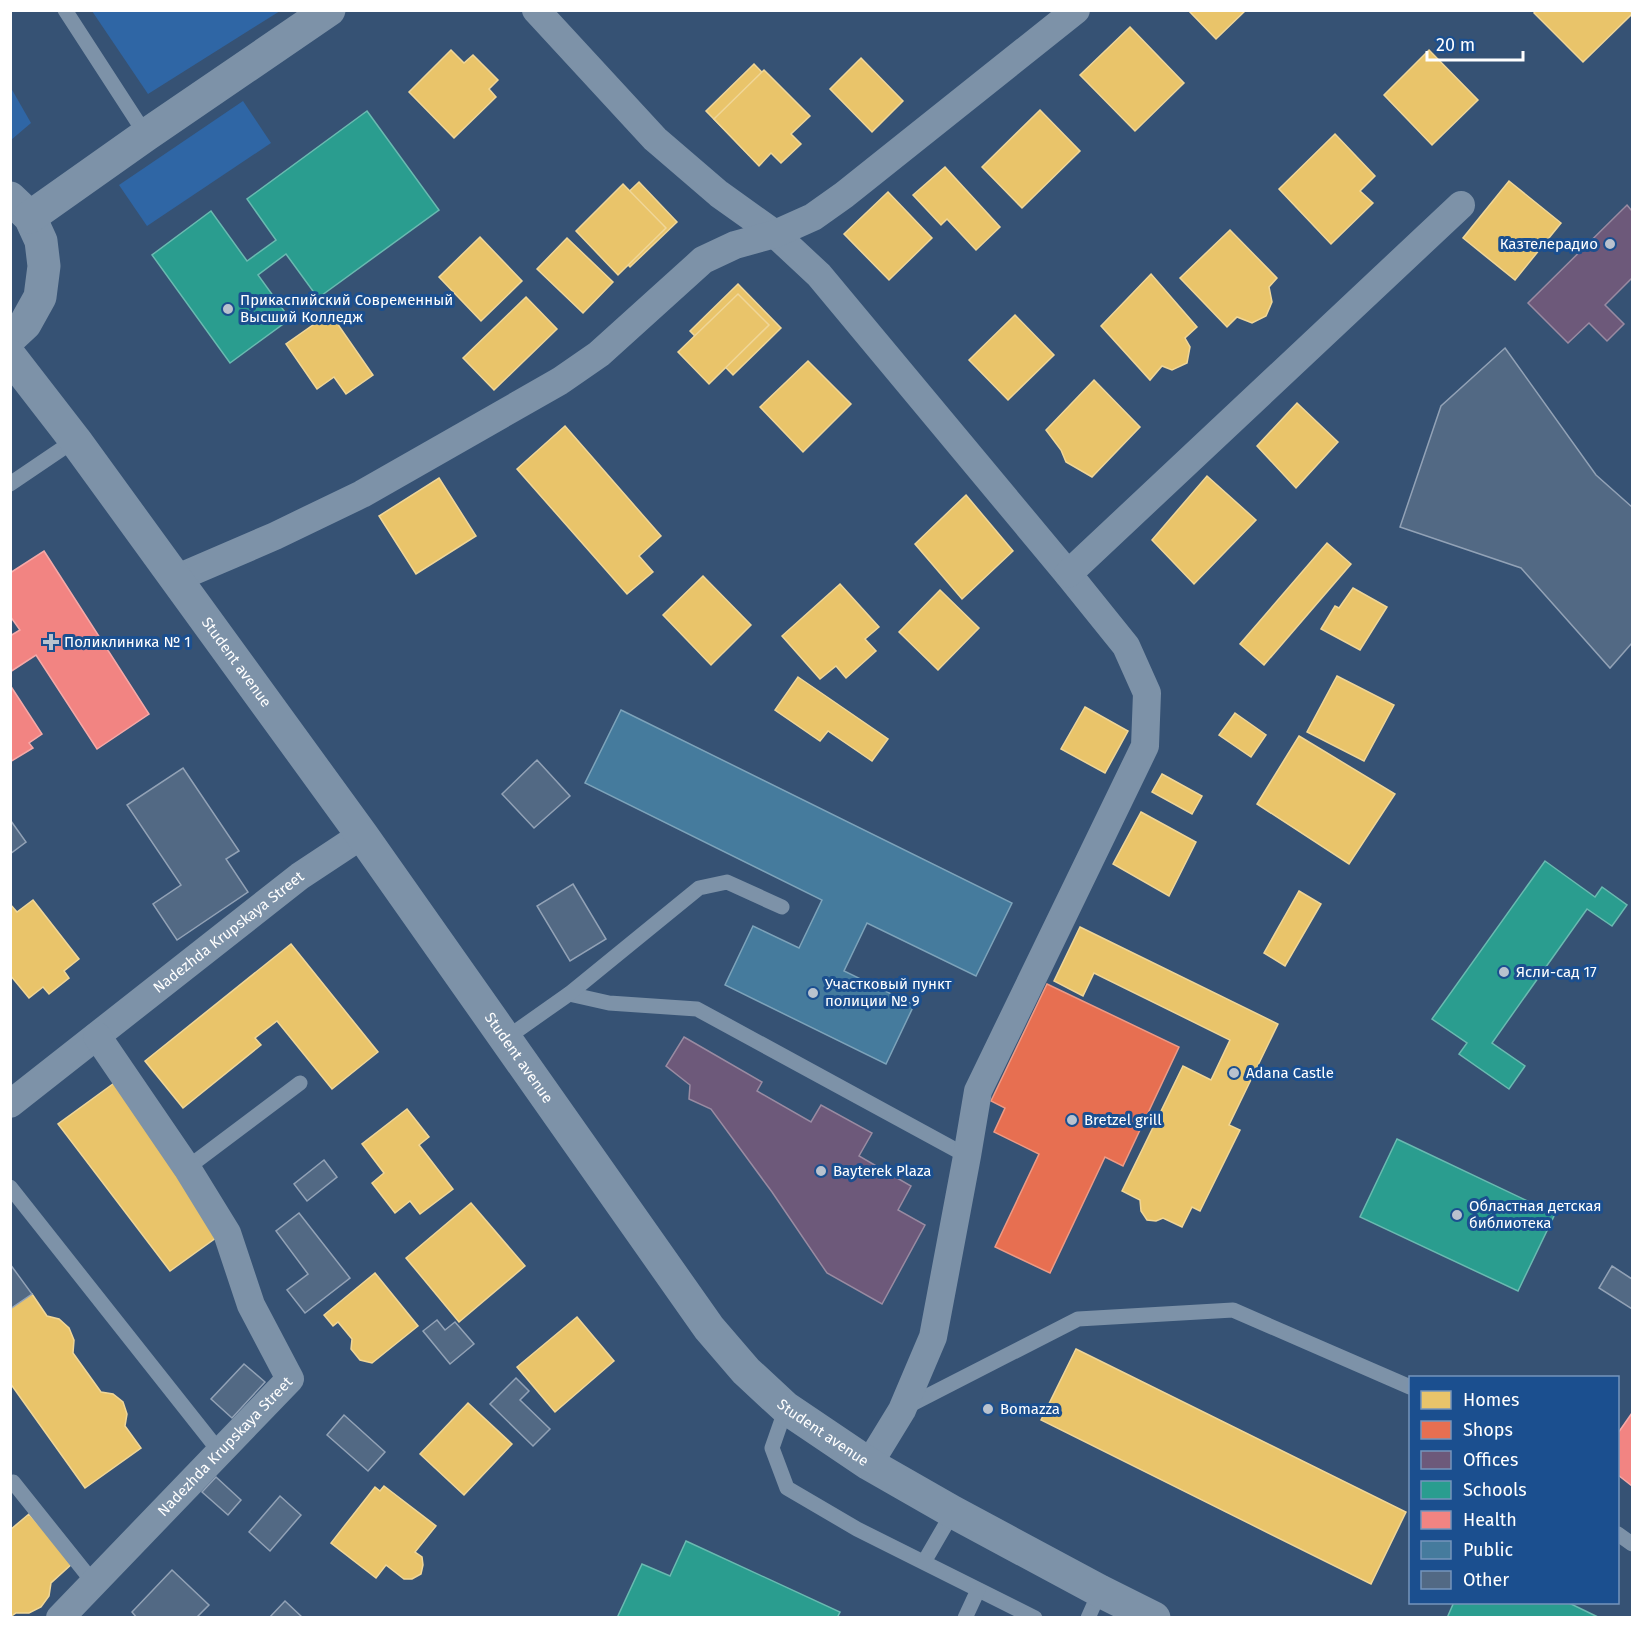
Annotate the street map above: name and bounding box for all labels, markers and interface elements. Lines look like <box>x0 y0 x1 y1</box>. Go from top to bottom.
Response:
scale bar <box>1427 24 1523 62</box>
text: 20 m <box>1436 34 1475 56</box>
place label: Казтелерадио <box>1500 235 1598 253</box>
marker: Казтелерадио <box>1603 237 1617 251</box>
place label: Прикаспийский Современный Высший Колледж <box>240 291 453 326</box>
marker: Прикаспийский Современный Высший Колледж <box>221 302 235 316</box>
street label: Student avenue <box>198 614 275 711</box>
marker: Поликлиника № 1 <box>42 633 60 651</box>
place label: Поликлиника № 1 <box>64 633 191 651</box>
street label: Nadezhda Krupskaya Street <box>150 867 308 997</box>
place label: Ясли-сад 17 <box>1516 963 1597 981</box>
marker: Ясли-сад 17 <box>1497 965 1511 979</box>
place label: Участковый пункт полиции № 9 <box>825 975 952 1010</box>
marker: Участковый пункт полиции № 9 <box>806 986 820 1000</box>
street label: Student avenue <box>481 1009 557 1107</box>
place label: Adana Сastle <box>1246 1064 1334 1082</box>
marker: Adana Сastle <box>1227 1066 1241 1080</box>
place label: Bretzel grill <box>1084 1111 1162 1129</box>
marker: Bretzel grill <box>1065 1113 1079 1127</box>
place label: Bayterek Plaza <box>833 1162 932 1180</box>
marker: Bayterek Plaza <box>814 1164 828 1178</box>
place label: Областная детская библиотека <box>1469 1197 1602 1232</box>
marker: Областная детская библиотека <box>1450 1208 1464 1222</box>
street label: Nadezhda Krupskaya Street <box>154 1373 297 1520</box>
legend <box>1409 1376 1619 1604</box>
text: Homes <box>1463 1389 1519 1411</box>
street label: Student avenue <box>773 1395 872 1470</box>
place label: Bomazza <box>1000 1400 1060 1418</box>
marker: Bomazza <box>981 1402 995 1416</box>
text: Shops <box>1463 1419 1513 1441</box>
text: Offices <box>1463 1449 1518 1471</box>
text: Schools <box>1463 1479 1527 1501</box>
text: Health <box>1463 1509 1517 1531</box>
text: Public <box>1463 1539 1513 1561</box>
text: Other <box>1463 1569 1509 1591</box>

